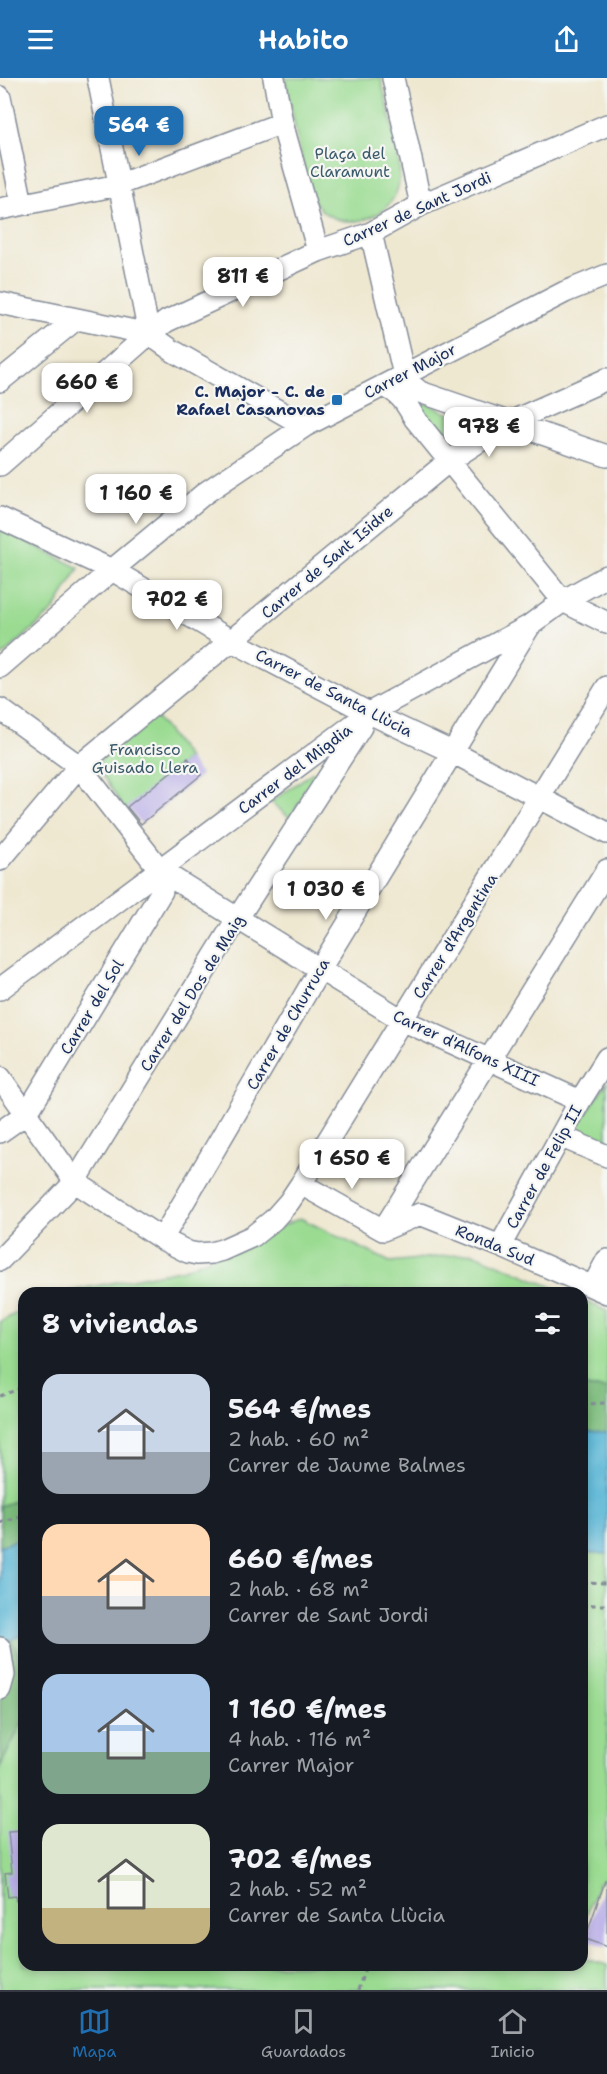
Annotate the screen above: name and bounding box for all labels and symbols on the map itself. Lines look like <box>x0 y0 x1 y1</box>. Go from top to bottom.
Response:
pin: 564 € <box>97 106 181 157</box>
park label: Plaça del Claramunt <box>310 143 390 182</box>
street label: Carrer de Sant Jordi <box>339 167 495 251</box>
pin: 811 € <box>201 257 285 308</box>
street label: Carrer Major <box>360 339 460 403</box>
pin: 660 € <box>45 363 129 414</box>
place label: C. Major - C. de Rafael Casanovas <box>176 381 325 420</box>
marker: C. Major - C. de Rafael Casanovas <box>330 393 344 407</box>
pin: 978 € <box>447 407 531 458</box>
pin: 1 160 € <box>81 474 191 525</box>
street label: Carrer de Sant Isidre <box>257 501 397 623</box>
pin: 702 € <box>135 580 219 631</box>
street label: Carrer de Santa Llùcia <box>252 644 416 742</box>
street label: Carrer del Migdia <box>234 719 356 819</box>
park label: Francisco Guisado Llera <box>92 739 198 778</box>
street label: Carrer d'Argentina <box>408 869 502 1003</box>
pin: 1 030 € <box>271 870 381 921</box>
street label: Carrer del Dos de Maig <box>135 910 249 1075</box>
street label: Carrer de Churruca <box>242 954 334 1094</box>
street label: Carrer del Sol <box>55 955 129 1058</box>
street label: Carrer d'Alfons XIII <box>390 1005 543 1091</box>
street label: Carrer de Felip II <box>501 1101 587 1232</box>
pin: 1 650 € <box>297 1139 407 1190</box>
street label: Ronda Sud <box>452 1220 538 1270</box>

